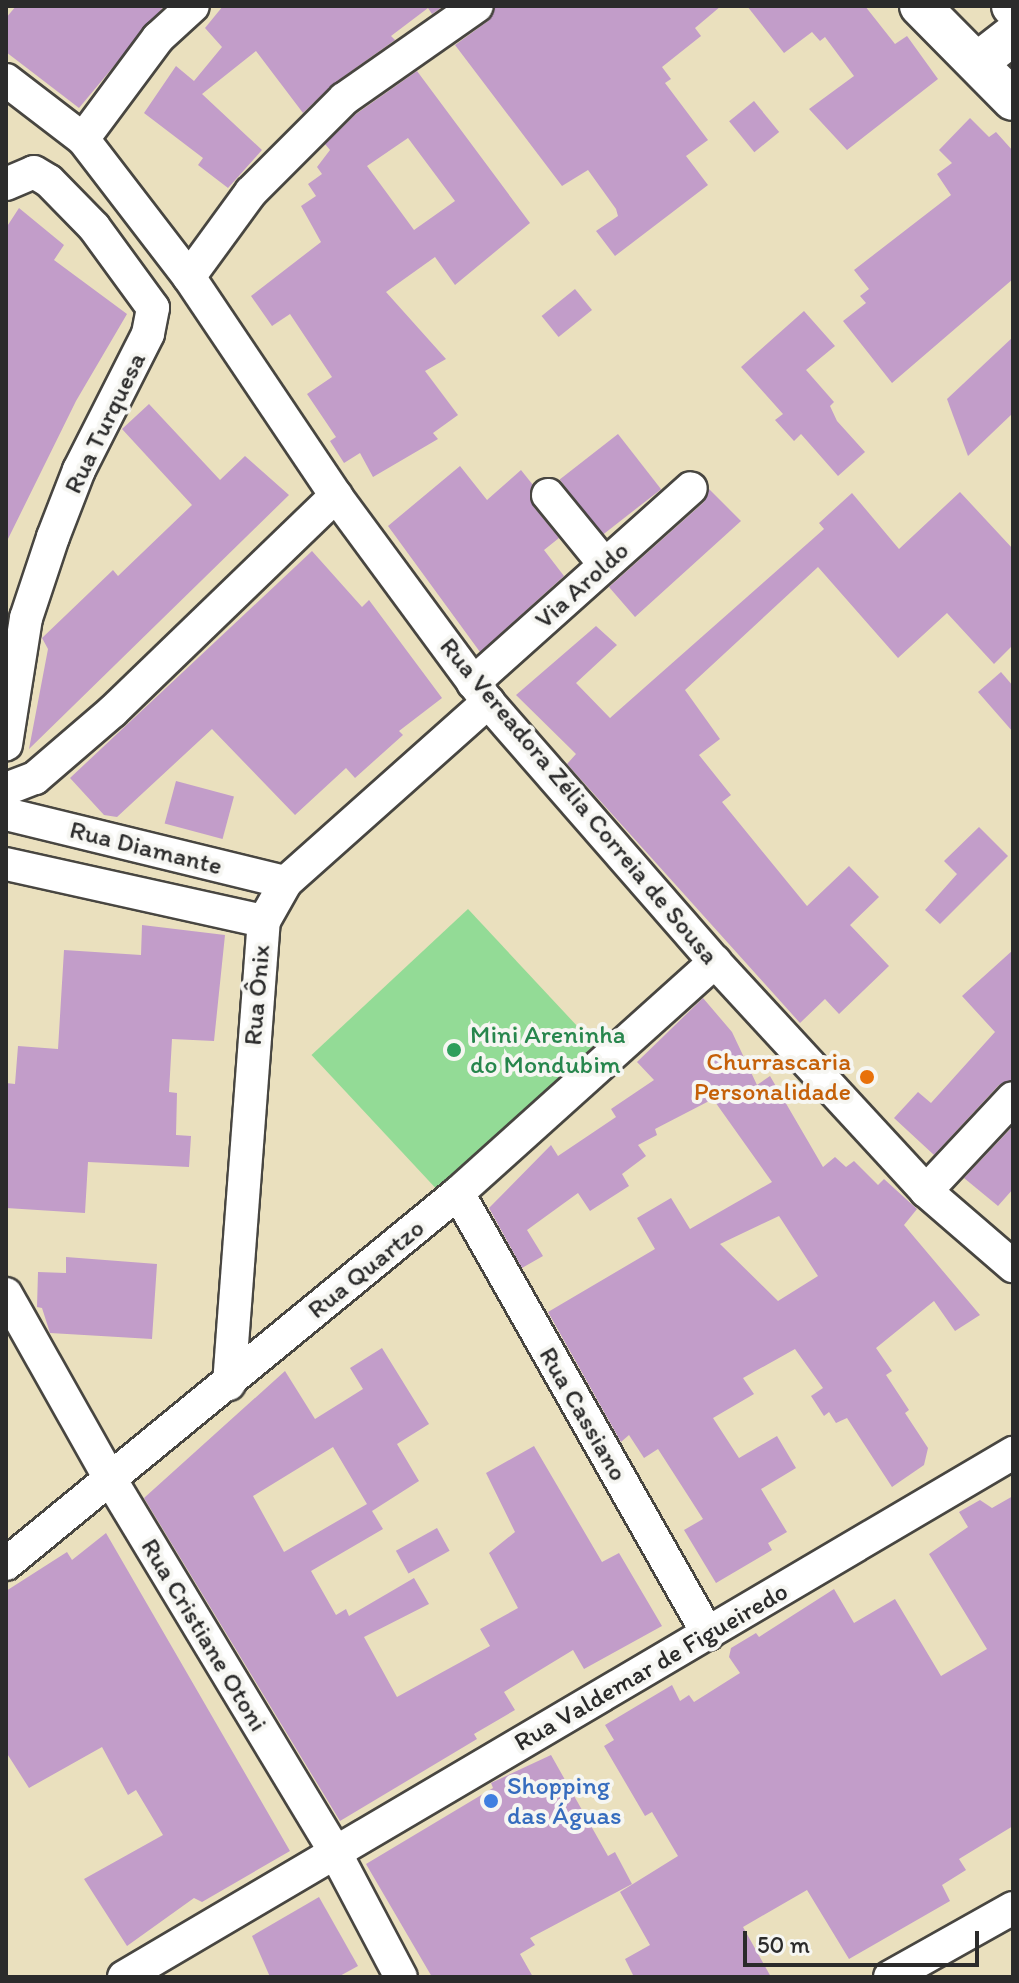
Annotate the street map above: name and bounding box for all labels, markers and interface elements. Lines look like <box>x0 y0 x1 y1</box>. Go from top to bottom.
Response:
street label: Rua Turquesa <box>58 348 152 498</box>
street label: Via Aroldo <box>529 535 635 635</box>
street label: Rua Vereadora Zélia Correia de Sousa <box>433 632 725 970</box>
street label: Rua Diamante <box>66 814 226 882</box>
street label: Rua Ônix <box>237 943 277 1047</box>
place label: Mini Areninha do Mondubim <box>470 1019 626 1080</box>
marker: Mini Areninha do Mondubim <box>445 1041 463 1059</box>
place label: Churrascaria Personalidade <box>694 1046 851 1108</box>
marker: Churrascaria Personalidade <box>858 1068 876 1086</box>
street label: Rua Quartzo <box>302 1213 430 1325</box>
street label: Rua Cassiano <box>532 1341 634 1487</box>
street label: Rua Cristiane Otoni <box>134 1533 274 1737</box>
street label: Rua Valdemar de Figueiredo <box>509 1576 793 1758</box>
place label: Shopping das Águas <box>507 1770 621 1832</box>
marker: Shopping das Águas <box>482 1792 500 1810</box>
scale bar <box>747 1915 983 1965</box>
text: 50 m <box>757 1930 810 1959</box>

